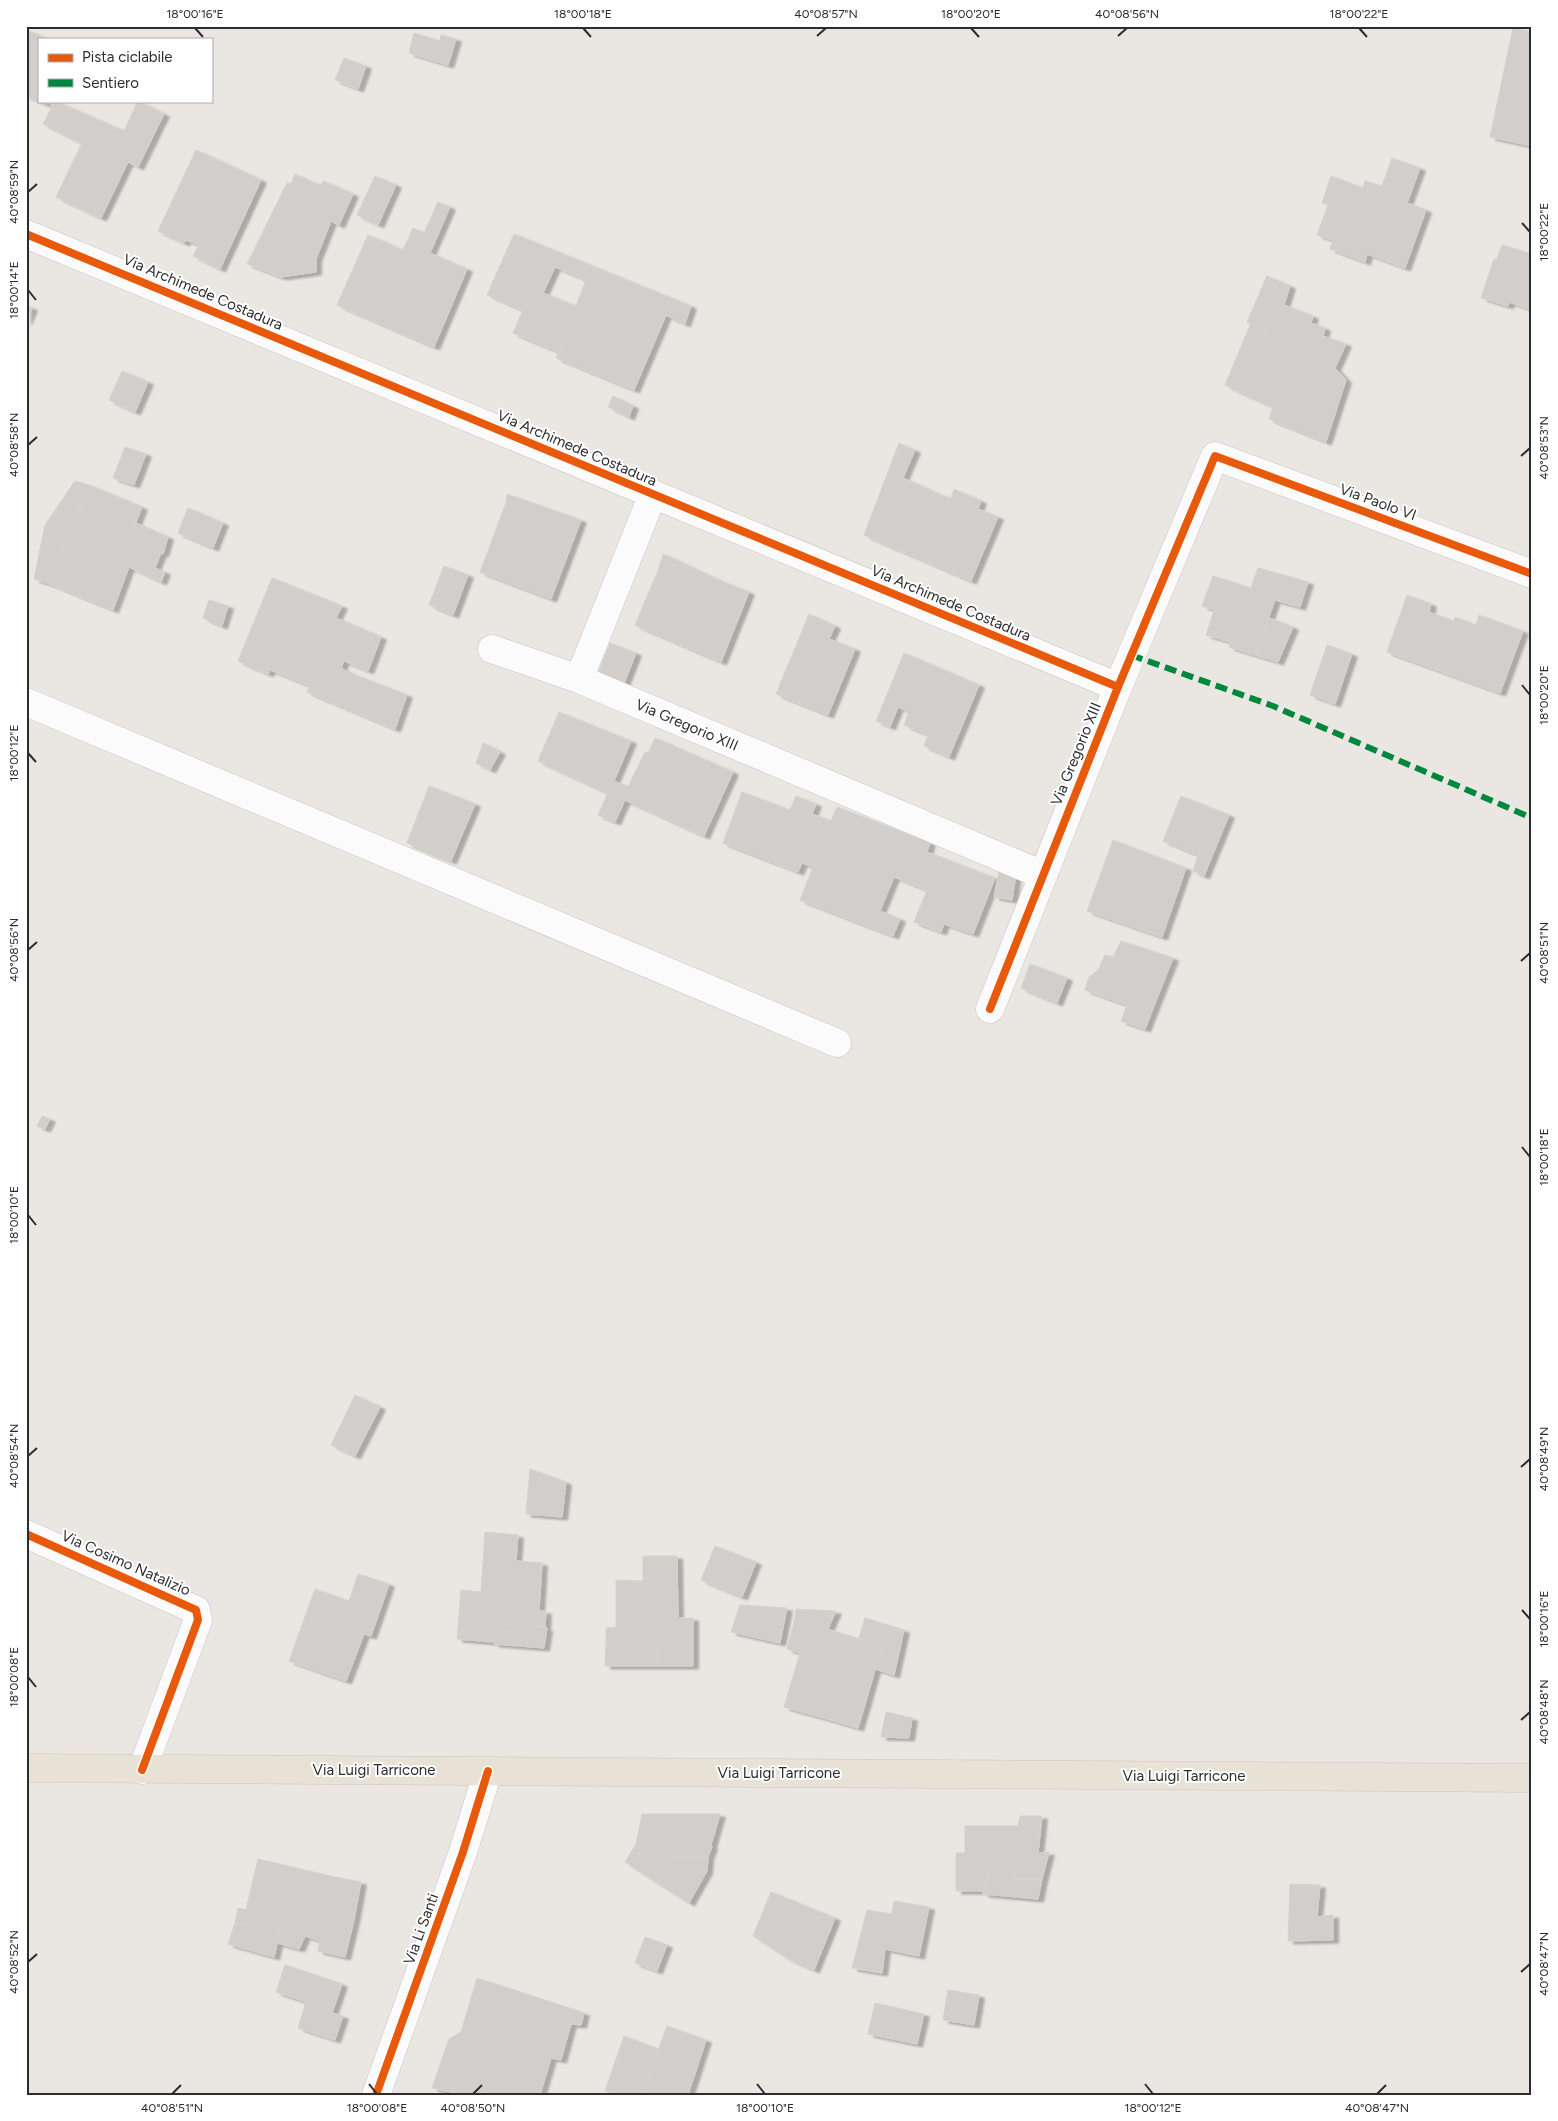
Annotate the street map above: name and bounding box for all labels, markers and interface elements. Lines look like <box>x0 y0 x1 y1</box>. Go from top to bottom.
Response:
text: 18°00'16"E <box>166 7 224 21</box>
text: 18°00'18"E <box>554 7 612 21</box>
text: 40°08'57"N <box>794 7 858 21</box>
text: 18°00'20"E <box>941 7 1001 21</box>
text: 40°08'56"N <box>1095 7 1159 21</box>
text: 18°00'22"E <box>1330 7 1388 21</box>
legend <box>38 38 212 102</box>
text: Pista ciclabile <box>82 48 173 66</box>
text: Sentiero <box>82 74 139 92</box>
text: 40°08'59"N <box>7 160 21 224</box>
text: 18°00'22"E <box>1537 203 1551 261</box>
street label: Via Archimede Costadura <box>120 250 286 334</box>
text: 18°00'14"E <box>7 261 21 319</box>
street label: Via Archimede Costadura <box>494 406 660 490</box>
text: 40°08'58"N <box>7 413 21 477</box>
text: 40°08'53"N <box>1537 416 1551 480</box>
street label: Via Paolo VI <box>1337 480 1419 524</box>
street label: Via Archimede Costadura <box>868 561 1034 645</box>
text: 18°00'20"E <box>1537 665 1551 725</box>
street label: Via Gregorio XIII <box>633 695 741 755</box>
street label: Via Gregorio XIII <box>1047 700 1105 808</box>
text: 18°00'12"E <box>7 724 21 782</box>
text: 40°08'56"N <box>7 918 21 982</box>
text: 40°08'51"N <box>1537 922 1551 984</box>
text: 18°00'18"E <box>1537 1128 1551 1186</box>
text: 18°00'10"E <box>7 1186 21 1244</box>
text: 40°08'54"N <box>7 1424 21 1488</box>
text: 40°08'49"N <box>1537 1427 1551 1491</box>
street label: Via Cosimo Natalizio <box>59 1526 194 1600</box>
text: 18°00'16"E <box>1537 1590 1551 1648</box>
text: 18°00'08"E <box>7 1647 21 1707</box>
text: 40°08'48"N <box>1537 1680 1551 1744</box>
street label: Via Luigi Tarricone <box>313 1761 435 1779</box>
street label: Via Luigi Tarricone <box>718 1764 840 1782</box>
street label: Via Luigi Tarricone <box>1123 1767 1245 1785</box>
street label: Via Li Santi <box>400 1891 442 1967</box>
text: 40°08'52"N <box>7 1930 21 1994</box>
text: 40°08'47"N <box>1537 1932 1551 1996</box>
text: 40°08'51"N <box>141 2101 203 2115</box>
text: 18°00'08"E <box>347 2101 407 2115</box>
text: 40°08'50"N <box>441 2101 505 2115</box>
text: 18°00'10"E <box>736 2101 794 2115</box>
text: 18°00'12"E <box>1124 2101 1182 2115</box>
text: 40°08'47"N <box>1345 2101 1409 2115</box>

